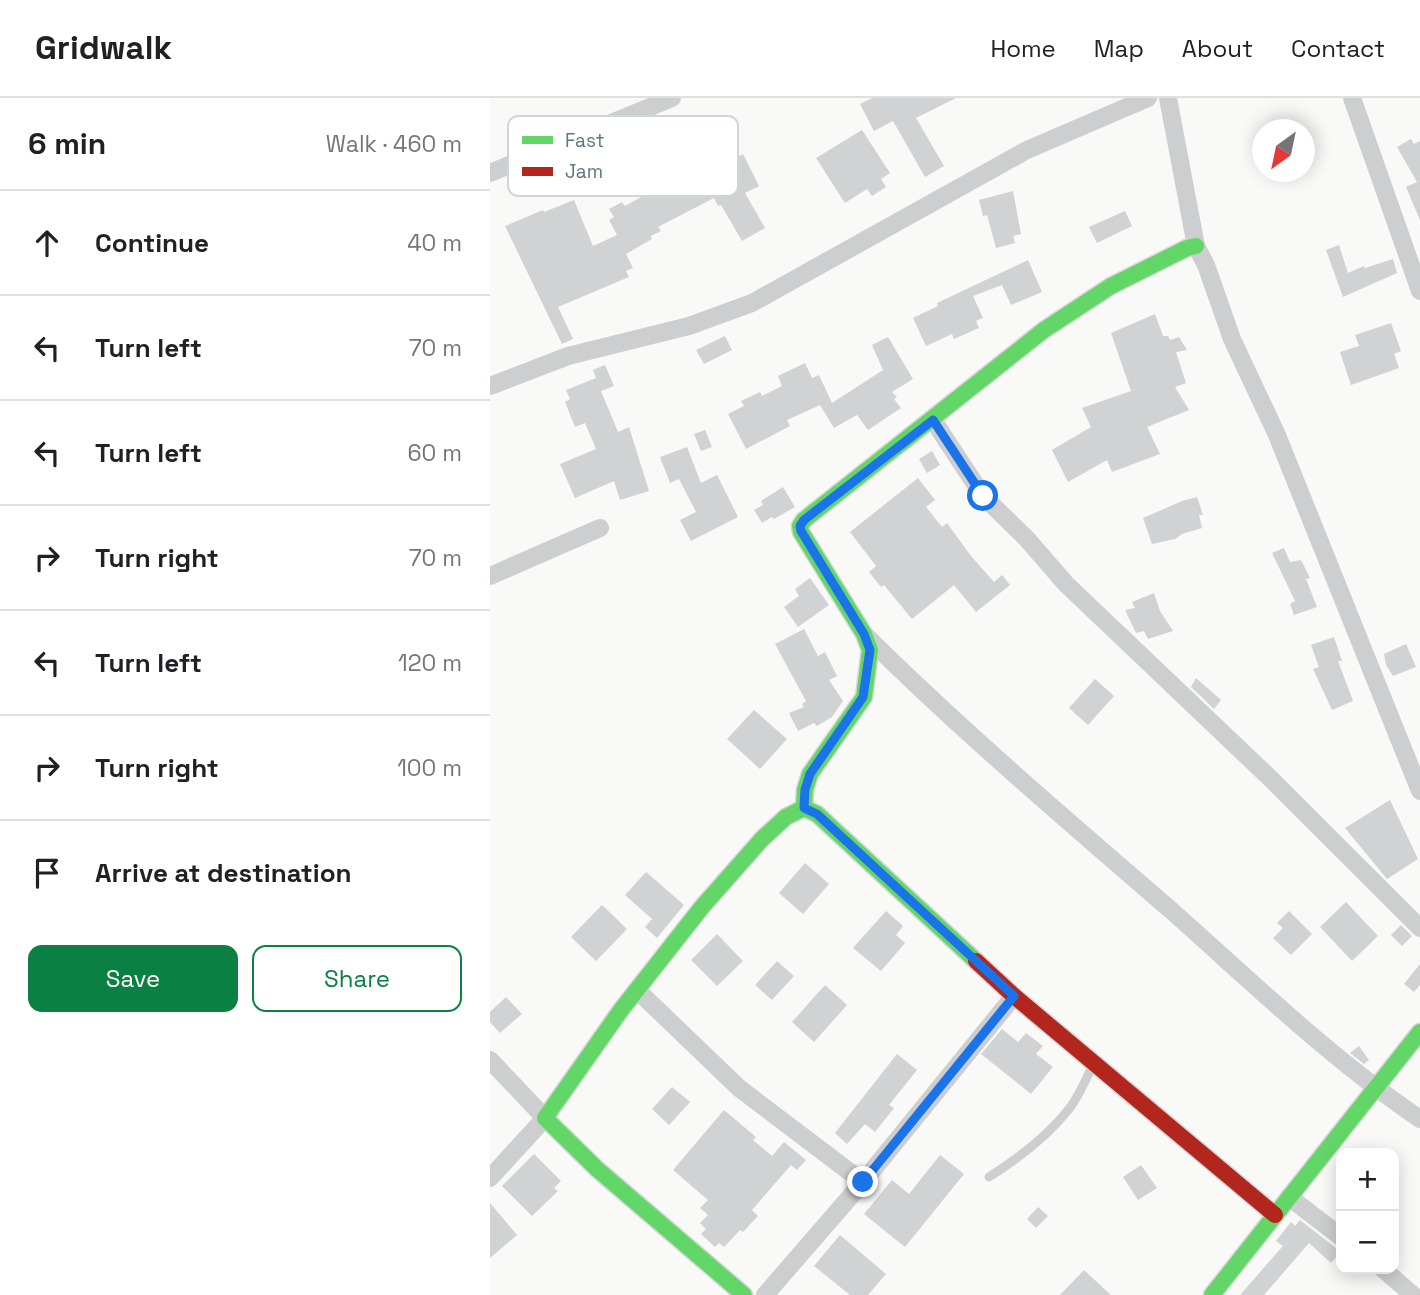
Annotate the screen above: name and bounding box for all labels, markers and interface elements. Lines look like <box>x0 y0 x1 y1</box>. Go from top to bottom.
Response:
text: Gridwalk <box>35 27 172 69</box>
text: Home <box>990 33 1056 64</box>
text: Map <box>1094 33 1144 64</box>
text: About <box>1182 33 1253 64</box>
text: Contact <box>1291 33 1385 64</box>
legend <box>508 116 738 196</box>
north arrow <box>1252 119 1315 182</box>
text: 6 min <box>28 124 106 163</box>
text: Fast <box>565 128 605 153</box>
text: Walk · 460 m <box>326 129 462 159</box>
text: Jam <box>565 159 603 184</box>
icon: ahead <box>28 224 66 262</box>
text: Continue <box>95 226 209 260</box>
text: 40 m <box>407 228 462 258</box>
icon: left <box>28 329 66 367</box>
text: Turn left <box>95 331 202 365</box>
text: 70 m <box>409 333 462 363</box>
icon: left <box>28 434 66 472</box>
text: Turn left <box>95 436 202 470</box>
text: 60 m <box>407 438 462 468</box>
route start <box>967 480 998 511</box>
icon: right <box>28 539 66 577</box>
text: Turn right <box>95 541 219 575</box>
text: 70 m <box>409 543 462 573</box>
icon: left <box>28 644 66 682</box>
text: Turn left <box>95 646 202 680</box>
text: 120 m <box>398 648 462 678</box>
icon: right <box>28 749 66 787</box>
text: Turn right <box>95 751 219 785</box>
text: 100 m <box>397 753 462 783</box>
icon: arrive <box>28 854 66 892</box>
text: Arrive at destination <box>95 856 352 890</box>
button: Save <box>28 945 238 1012</box>
button: Share <box>252 945 462 1012</box>
map controls <box>1336 1148 1399 1274</box>
button: + <box>1336 1148 1399 1211</box>
route end <box>847 1166 878 1197</box>
button: − <box>1336 1211 1399 1274</box>

